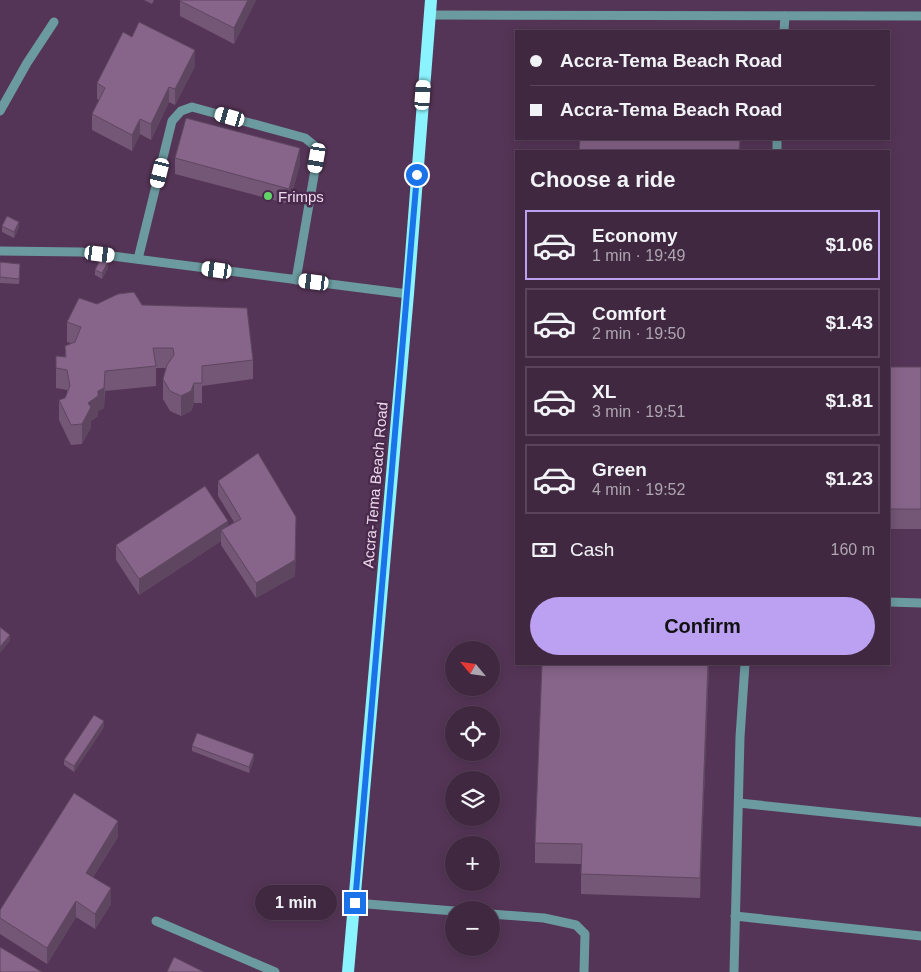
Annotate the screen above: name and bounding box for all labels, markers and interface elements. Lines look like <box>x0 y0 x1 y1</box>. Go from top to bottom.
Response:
text: Accra-Tema Beach Road <box>560 50 782 71</box>
car <box>414 80 431 110</box>
text: Accra-Tema Beach Road <box>560 99 782 120</box>
car <box>213 106 246 128</box>
car <box>307 142 326 174</box>
car <box>149 157 170 189</box>
route start <box>406 164 428 186</box>
text: Choose a ride <box>530 167 675 192</box>
place label: Frimps <box>278 188 324 205</box>
marker: Frimps <box>262 190 274 202</box>
icon: car <box>532 223 577 268</box>
text: Economy <box>592 225 678 246</box>
text: $1.06 <box>825 234 873 255</box>
car <box>84 245 115 263</box>
text: 1 min · 19:49 <box>592 247 685 264</box>
car <box>201 260 232 280</box>
car <box>298 273 329 291</box>
icon: car <box>532 301 577 346</box>
text: Comfort <box>592 303 666 324</box>
text: $1.43 <box>825 312 873 333</box>
text: 2 min · 19:50 <box>592 325 685 342</box>
icon: car <box>532 379 577 424</box>
text: XL <box>592 381 616 402</box>
text: $1.81 <box>825 390 873 411</box>
street label: Accra-Tema Beach Road <box>359 401 391 569</box>
text: 3 min · 19:51 <box>592 403 685 420</box>
icon: car <box>532 457 577 502</box>
text: Green <box>592 459 647 480</box>
text: $1.23 <box>825 468 873 489</box>
text: 4 min · 19:52 <box>592 481 685 498</box>
icon: cash <box>530 536 558 564</box>
text: Cash <box>570 539 614 560</box>
text: 160 m <box>831 541 875 558</box>
button: Confirm <box>530 597 875 655</box>
north arrow <box>445 641 500 696</box>
map controls <box>445 641 500 956</box>
button: locate <box>445 706 500 761</box>
button: layers <box>445 771 500 826</box>
button: + <box>445 836 500 891</box>
callout: 1 min <box>255 886 338 920</box>
route end <box>344 892 366 914</box>
text: 1 min <box>275 894 317 911</box>
button: − <box>445 901 500 956</box>

